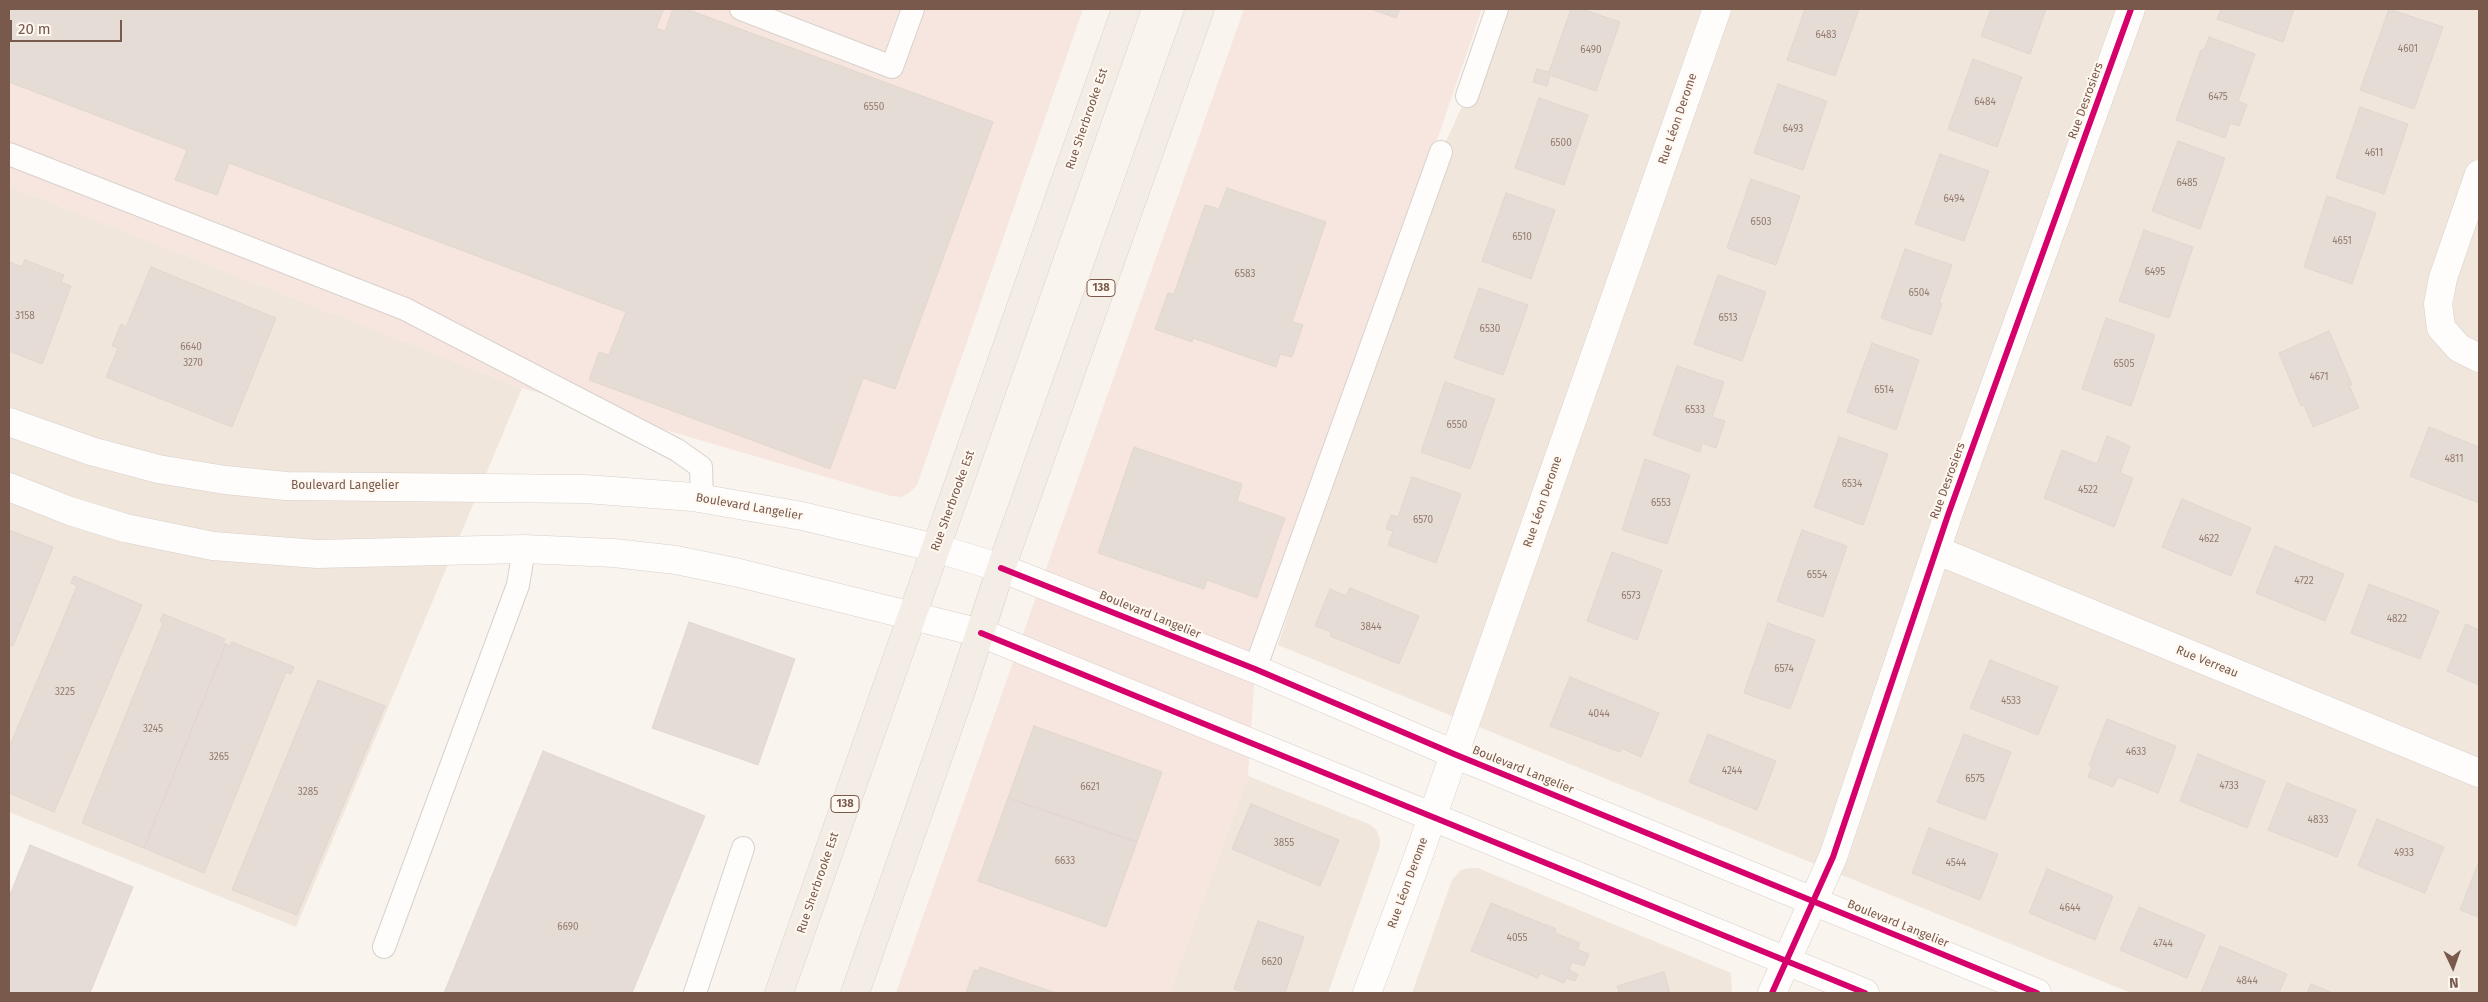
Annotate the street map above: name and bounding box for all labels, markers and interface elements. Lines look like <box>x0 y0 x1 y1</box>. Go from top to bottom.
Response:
scale bar <box>12 10 125 42</box>
text: 20 m <box>18 20 51 38</box>
house number: 6483 <box>1815 29 1837 41</box>
house number: 4601 <box>2398 43 2418 55</box>
house number: 6490 <box>1580 44 1602 56</box>
street label: Rue Desrosiers <box>2065 61 2107 141</box>
street label: Rue Sherbrooke Est <box>1063 66 1111 172</box>
street label: Rue Léon Derome <box>1656 71 1700 167</box>
house number: 6475 <box>2208 91 2228 103</box>
house number: 6484 <box>1974 96 1996 108</box>
house number: 6550 <box>864 101 884 113</box>
house number: 6493 <box>1783 123 1803 135</box>
house number: 6500 <box>1550 137 1572 149</box>
house number: 4611 <box>2365 147 2383 159</box>
house number: 6485 <box>2176 177 2198 189</box>
house number: 6494 <box>1944 193 1964 205</box>
house number: 6503 <box>1751 216 1771 228</box>
house number: 6510 <box>1512 231 1532 243</box>
house number: 4651 <box>2332 235 2352 247</box>
house number: 6495 <box>2145 266 2165 278</box>
house number: 6583 <box>1235 268 1255 280</box>
road number: 138 <box>1087 280 1115 296</box>
house number: 6504 <box>1908 287 1930 299</box>
house number: 3158 <box>15 310 35 322</box>
house number: 6513 <box>1718 312 1738 324</box>
house number: 6530 <box>1480 323 1500 335</box>
house number: 6640 <box>180 341 202 353</box>
house number: 3270 <box>183 357 203 369</box>
house number: 6505 <box>2114 358 2134 370</box>
house number: 4671 <box>2310 371 2328 383</box>
house number: 6514 <box>1874 384 1894 396</box>
house number: 6533 <box>1685 404 1705 416</box>
house number: 6550 <box>1447 419 1467 431</box>
street label: Rue Desrosiers <box>1927 441 1969 521</box>
street label: Rue Sherbrooke Est <box>928 449 978 553</box>
house number: 4811 <box>2444 453 2464 465</box>
street label: Rue Léon Derome <box>1521 454 1565 550</box>
house number: 6534 <box>1842 478 1862 490</box>
street label: Boulevard Langelier <box>291 479 399 493</box>
house number: 4522 <box>2078 484 2098 496</box>
street label: Boulevard Langelier <box>694 491 804 523</box>
house number: 6553 <box>1651 497 1671 509</box>
house number: 6570 <box>1413 514 1433 526</box>
house number: 4622 <box>2199 533 2219 545</box>
house number: 6554 <box>1807 569 1827 581</box>
house number: 4722 <box>2294 575 2314 587</box>
street label: Boulevard Langelier <box>1097 588 1203 642</box>
house number: 6573 <box>1621 590 1641 602</box>
house number: 4822 <box>2387 613 2407 625</box>
house number: 3844 <box>1360 621 1382 633</box>
street label: Rue Verreau <box>2174 643 2240 681</box>
house number: 6574 <box>1774 663 1794 675</box>
house number: 3225 <box>55 686 75 698</box>
house number: 4533 <box>2001 695 2021 707</box>
house number: 4044 <box>1588 708 1610 720</box>
house number: 3245 <box>143 723 163 735</box>
street label: Boulevard Langelier <box>1470 743 1576 797</box>
house number: 4633 <box>2126 746 2146 758</box>
house number: 3265 <box>209 751 229 763</box>
house number: 4244 <box>1722 765 1742 777</box>
house number: 6575 <box>1965 773 1985 785</box>
house number: 4733 <box>2219 780 2239 792</box>
house number: 6621 <box>1080 781 1100 793</box>
house number: 3285 <box>298 786 318 798</box>
road number: 138 <box>831 796 859 812</box>
house number: 4833 <box>2308 814 2328 826</box>
street label: Rue Sherbrooke Est <box>794 830 842 936</box>
street label: Rue Léon Derome <box>1385 836 1431 930</box>
house number: 3855 <box>1274 837 1294 849</box>
house number: 4933 <box>2394 847 2414 859</box>
house number: 6633 <box>1055 855 1075 867</box>
house number: 4544 <box>1946 857 1966 869</box>
street label: Boulevard Langelier <box>1845 897 1951 951</box>
house number: 4644 <box>2059 902 2081 914</box>
house number: 6690 <box>557 921 579 933</box>
house number: 4055 <box>1507 932 1527 944</box>
house number: 4744 <box>2153 938 2173 950</box>
north arrow <box>2428 942 2478 992</box>
house number: 6620 <box>1261 956 1283 968</box>
text: N <box>2449 974 2459 991</box>
house number: 4844 <box>2236 975 2258 987</box>

